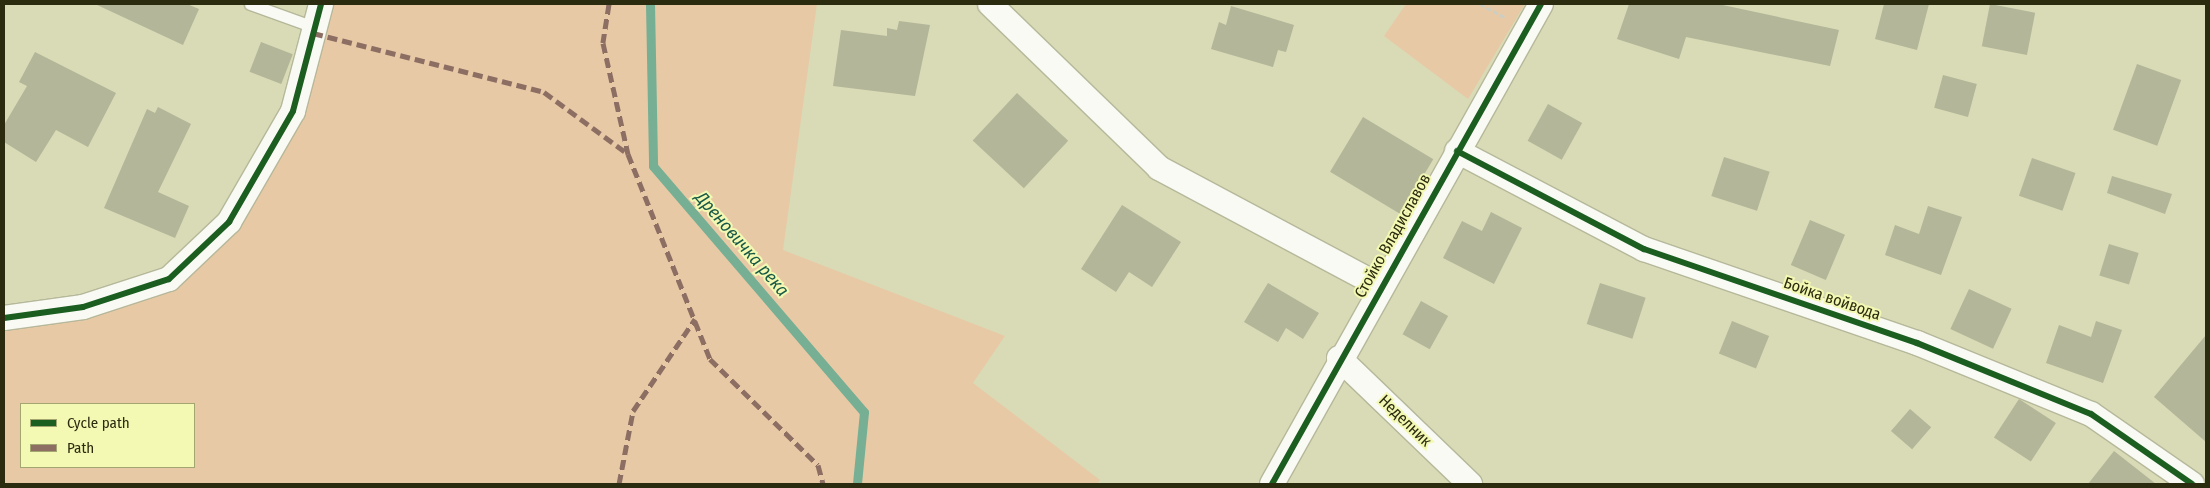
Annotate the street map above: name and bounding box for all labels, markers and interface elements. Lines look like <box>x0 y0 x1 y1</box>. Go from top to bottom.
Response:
street label: Стойко Владиславов <box>1351 171 1435 301</box>
water label: Дреновичка река <box>691 187 793 301</box>
street label: Бойка войвода <box>1781 273 1883 325</box>
street label: Неделник <box>1375 391 1435 451</box>
legend <box>20 403 195 468</box>
text: Cycle path <box>67 414 130 432</box>
text: Path <box>67 439 94 457</box>

